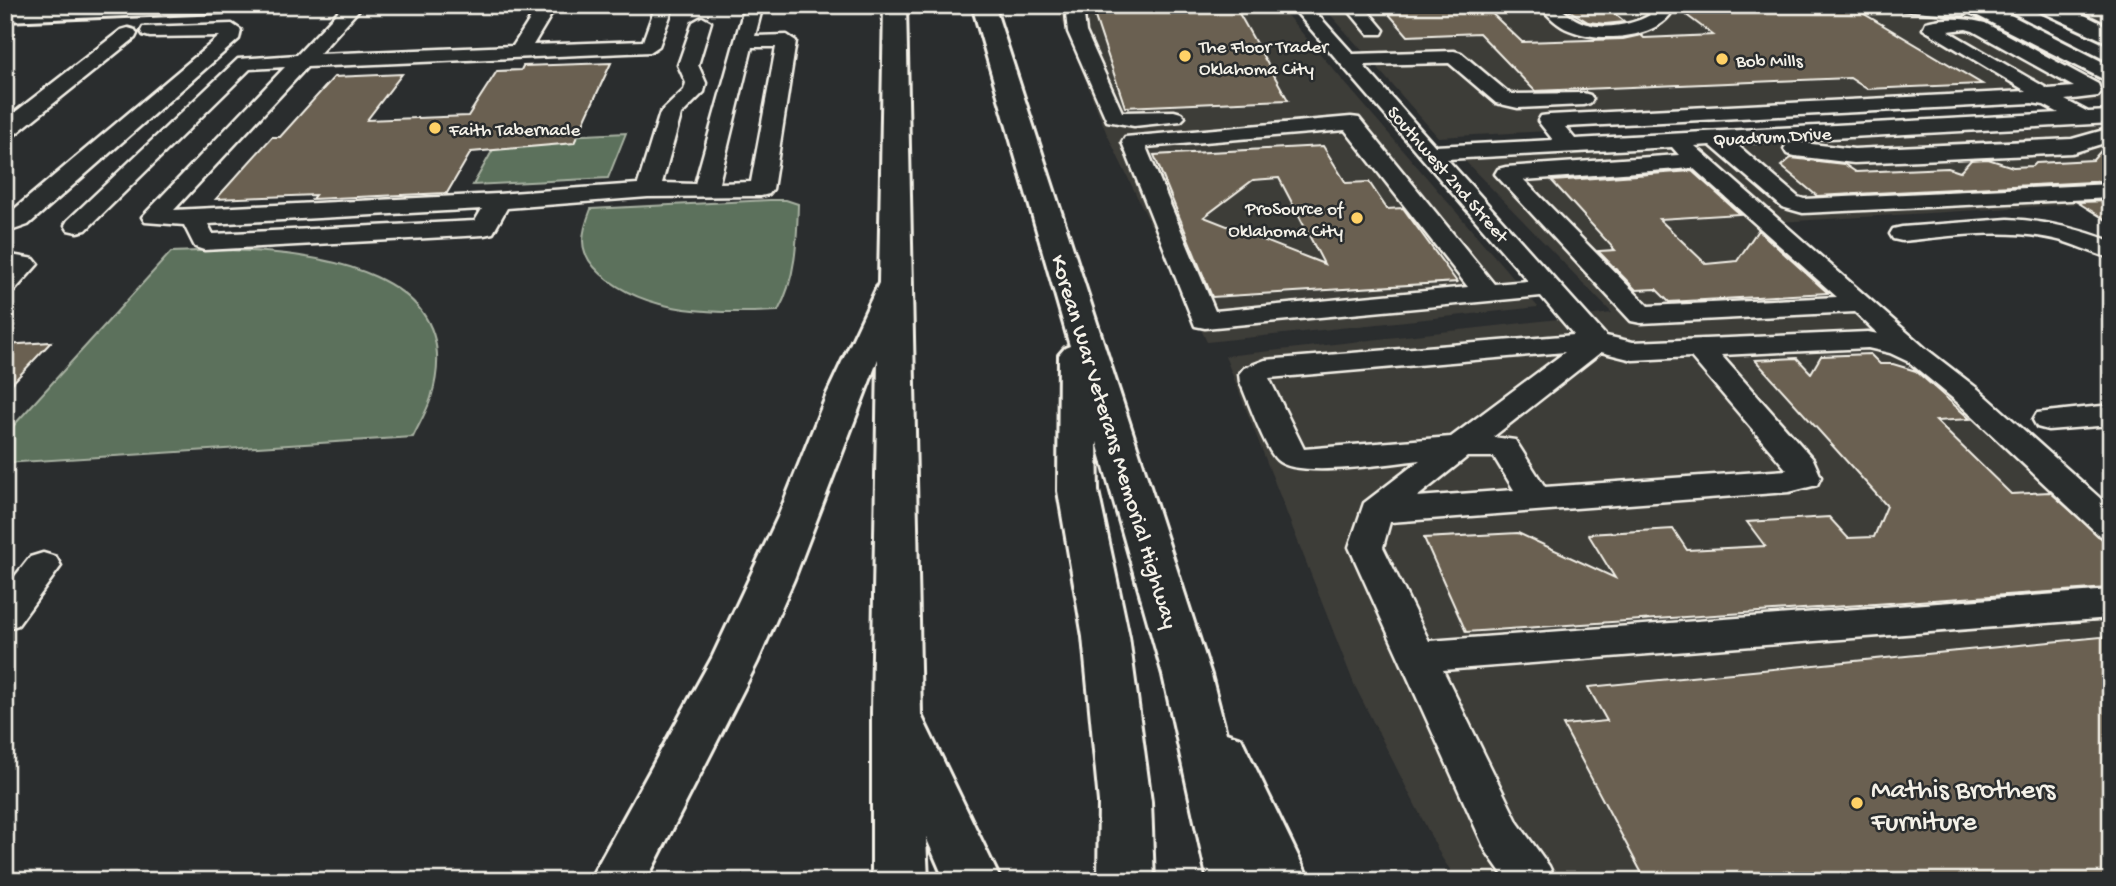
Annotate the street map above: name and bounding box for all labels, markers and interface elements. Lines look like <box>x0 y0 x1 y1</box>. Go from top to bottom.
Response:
place label: The Floor Trader Oklahoma City <box>1198 37 1330 82</box>
marker: The Floor Trader Oklahoma City <box>1177 48 1193 64</box>
marker: Bob Mills <box>1714 51 1730 67</box>
place label: Bob Mills <box>1735 51 1804 74</box>
street label: Southwest 2nd Street <box>1381 102 1514 250</box>
marker: Faith Tabernacle <box>427 120 443 136</box>
place label: Faith Tabernacle <box>448 120 580 143</box>
street label: Quadrum Drive <box>1712 124 1832 153</box>
place label: ProSource of Oklahoma City <box>1228 199 1345 244</box>
marker: ProSource of Oklahoma City <box>1349 210 1365 226</box>
street label: Korean War Veterans Memorial Highway <box>1043 252 1182 632</box>
place label: Mathis Brothers Furniture <box>1870 775 2056 840</box>
marker: Mathis Brothers Furniture <box>1849 795 1865 811</box>

